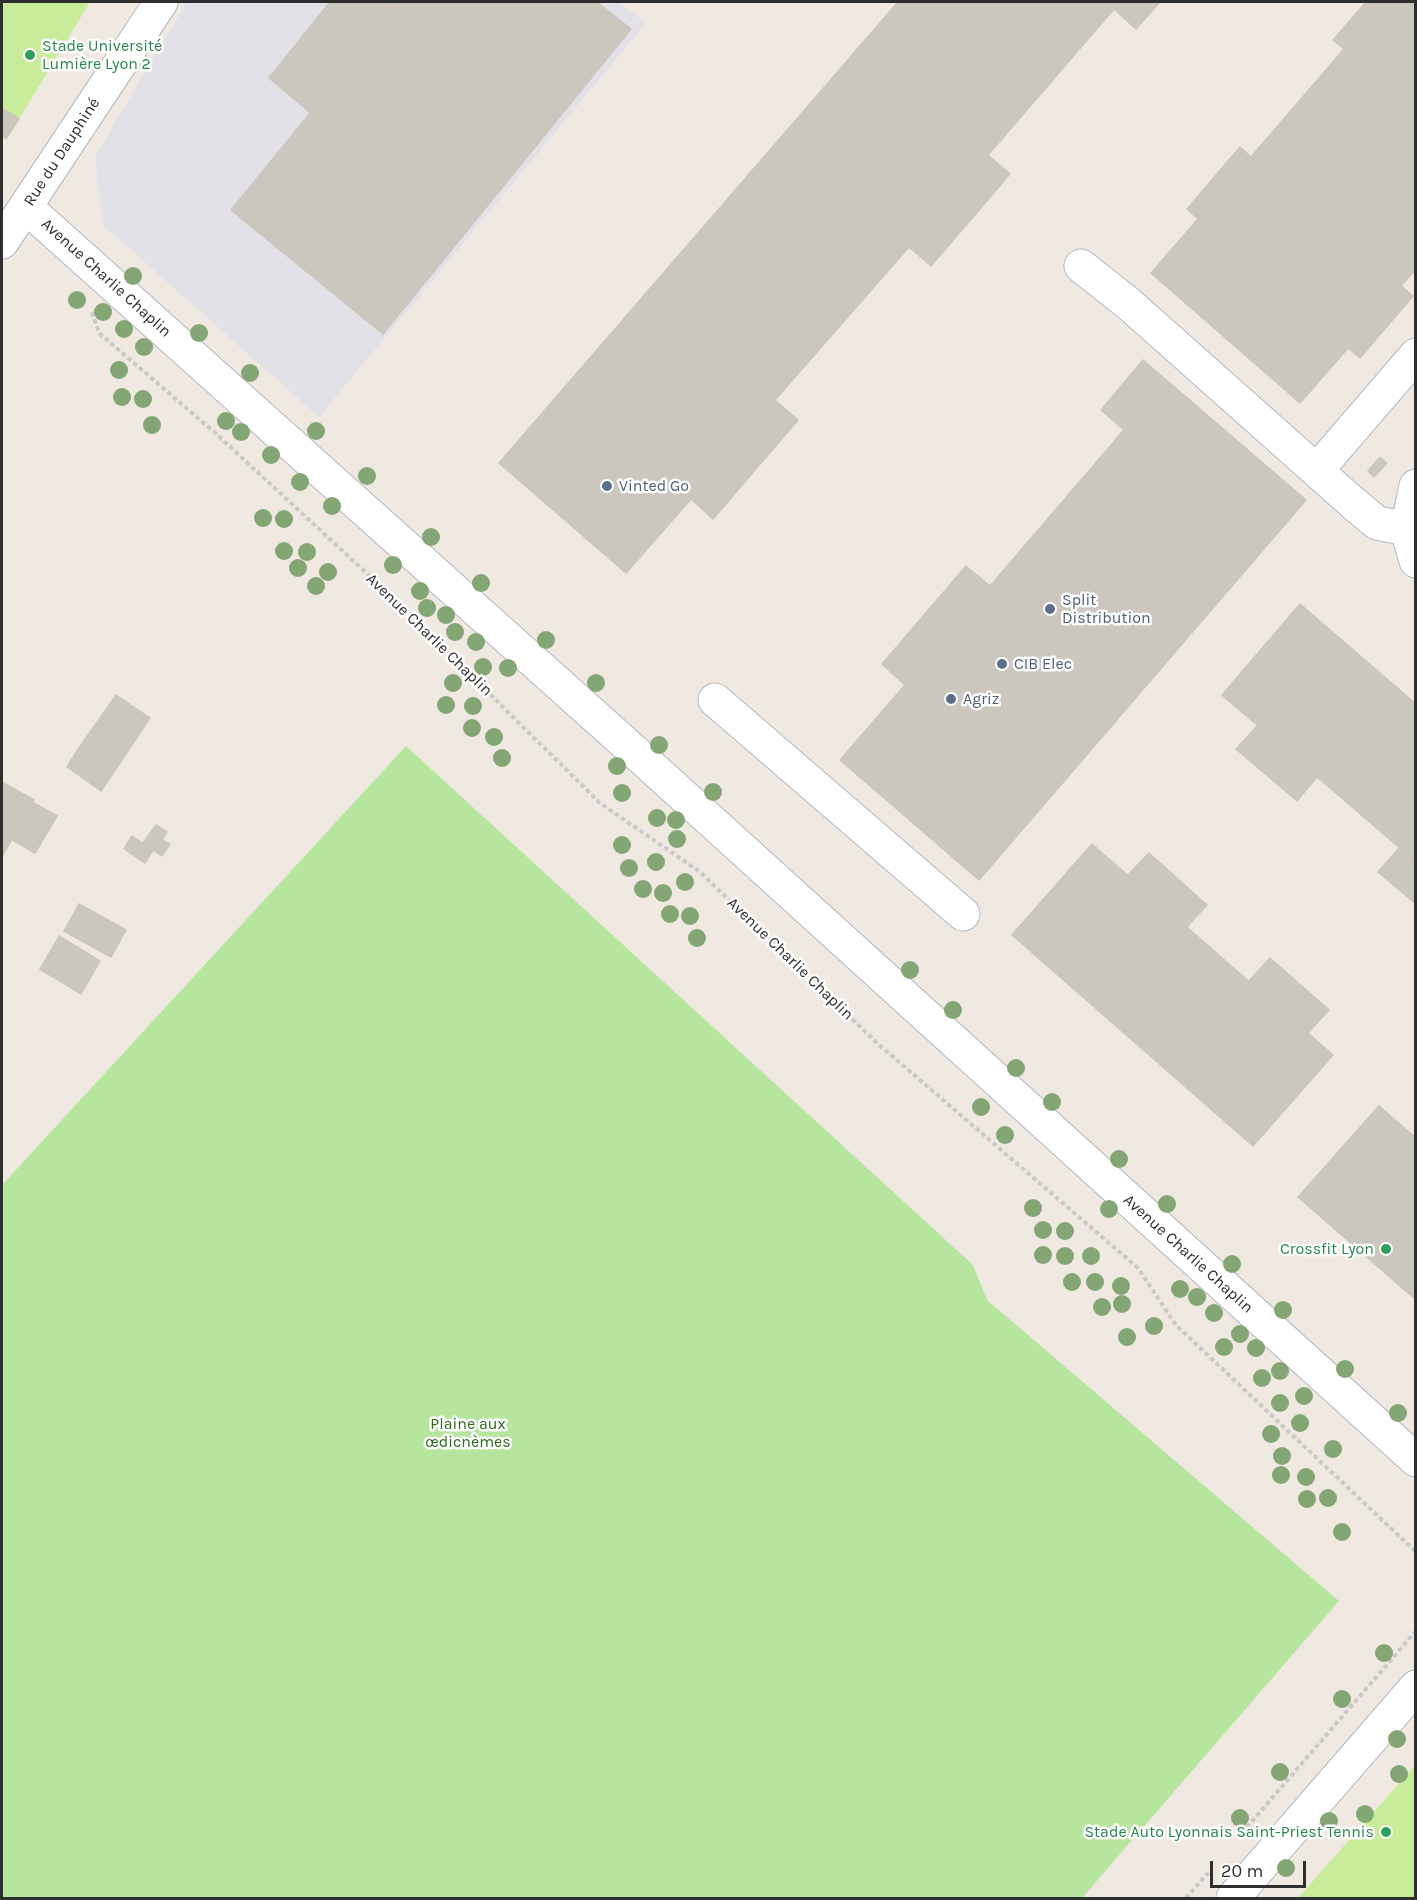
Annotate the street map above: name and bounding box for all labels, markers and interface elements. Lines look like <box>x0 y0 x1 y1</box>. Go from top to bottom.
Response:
place label: Stade Université Lumière Lyon 2 <box>42 36 162 74</box>
marker: Stade Université Lumière Lyon 2 <box>23 48 37 62</box>
street label: Rue du Dauphiné <box>20 94 104 210</box>
street label: Avenue Charlie Chaplin <box>37 215 175 341</box>
place label: Vinted Go <box>619 476 689 496</box>
marker: Vinted Go <box>600 479 614 493</box>
street label: Avenue Charlie Chaplin <box>362 570 496 700</box>
place label: Split Distribution <box>1062 590 1151 628</box>
marker: Split Distribution <box>1043 602 1057 616</box>
place label: CIB Elec <box>1014 654 1072 674</box>
marker: CIB Elec <box>995 657 1009 671</box>
place label: Agriz <box>963 689 999 709</box>
marker: Agriz <box>944 692 958 706</box>
street label: Avenue Charlie Chaplin <box>723 894 857 1024</box>
street label: Avenue Charlie Chaplin <box>1119 1191 1257 1317</box>
place label: Crossfit Lyon <box>1280 1239 1374 1259</box>
marker: Crossfit Lyon <box>1379 1242 1393 1256</box>
park label: Plaine aux œdicnèmes <box>425 1414 511 1452</box>
place label: Stade Auto Lyonnais Saint-Priest Tennis <box>1084 1822 1374 1842</box>
marker: Stade Auto Lyonnais Saint-Priest Tennis <box>1379 1825 1393 1839</box>
scale bar <box>1213 1849 1309 1887</box>
text: 20 m <box>1221 1860 1263 1882</box>

